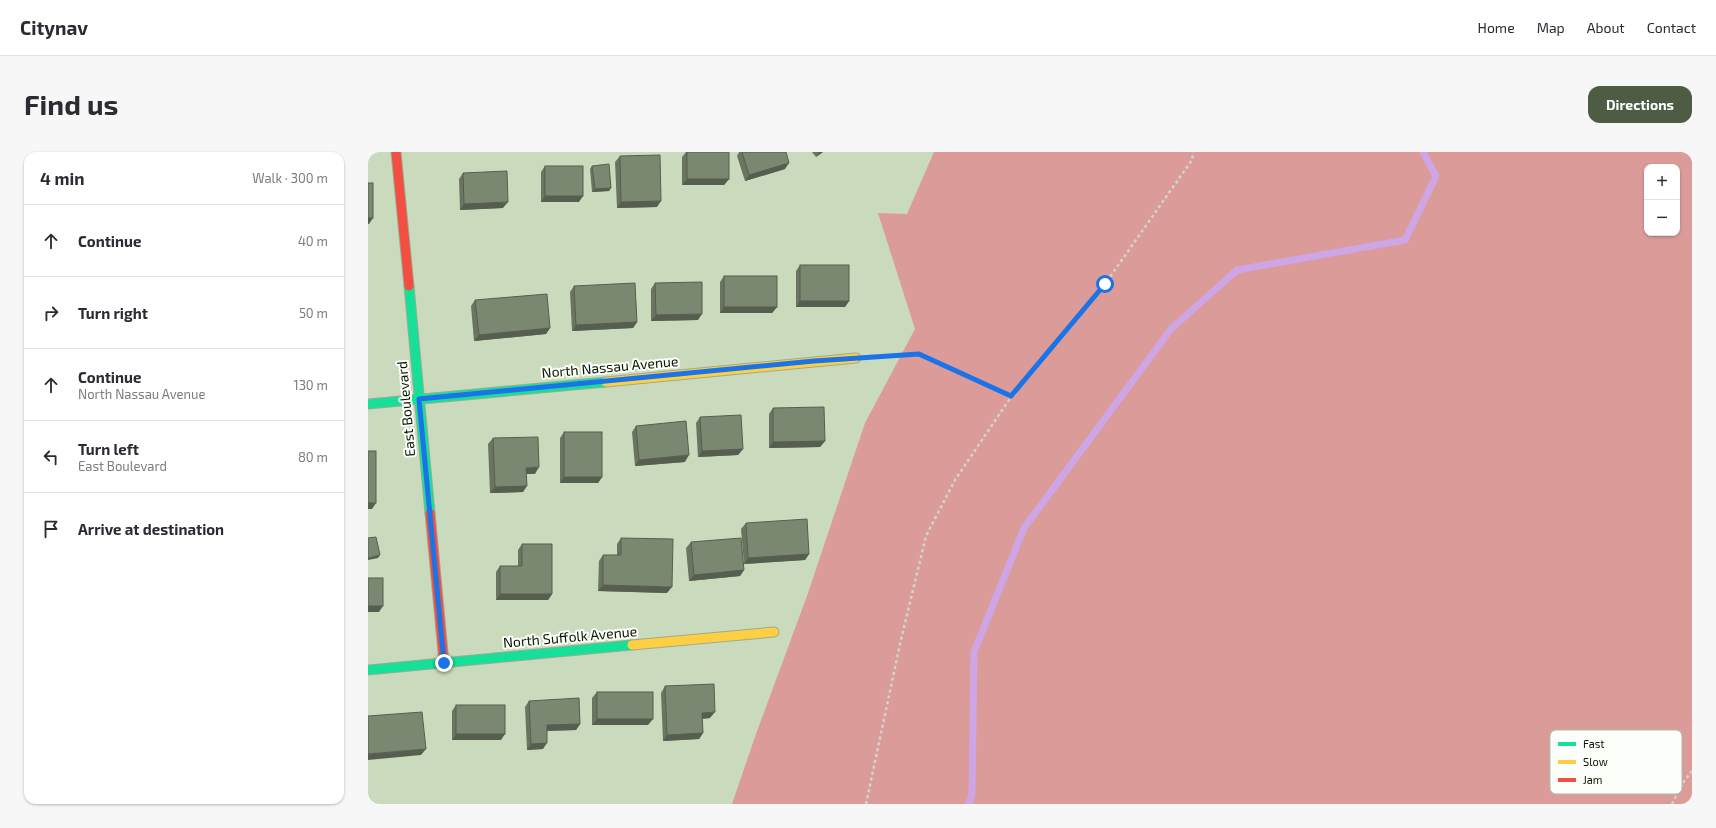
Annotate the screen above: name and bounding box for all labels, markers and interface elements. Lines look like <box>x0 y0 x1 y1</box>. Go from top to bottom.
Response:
text: Citynav <box>20 16 88 39</box>
text: Home <box>1478 19 1515 36</box>
text: Map <box>1537 19 1565 36</box>
text: About <box>1587 19 1625 36</box>
text: Contact <box>1647 19 1696 36</box>
button: Directions <box>1588 86 1692 123</box>
text: Find us <box>24 87 118 121</box>
map controls <box>1644 164 1680 236</box>
button: + <box>1644 164 1680 200</box>
text: 4 min <box>40 168 84 188</box>
text: Walk · 300 m <box>252 170 328 186</box>
button: − <box>1644 200 1680 236</box>
icon: ahead <box>40 230 62 252</box>
text: Continue <box>78 232 141 250</box>
text: 40 m <box>298 233 328 249</box>
route start <box>1096 275 1114 293</box>
icon: right <box>40 302 62 324</box>
text: Turn right <box>78 304 148 322</box>
text: 50 m <box>299 305 328 321</box>
street label: North Nassau Avenue <box>541 352 679 381</box>
street label: East Boulevard <box>393 361 418 458</box>
text: Continue <box>78 368 141 386</box>
icon: ahead <box>40 374 62 396</box>
text: 130 m <box>293 377 328 393</box>
text: North Nassau Avenue <box>78 386 205 402</box>
text: Turn left <box>78 440 139 458</box>
icon: left <box>40 446 62 468</box>
text: 80 m <box>298 449 328 465</box>
text: East Boulevard <box>78 458 167 474</box>
icon: arrive <box>40 518 62 540</box>
text: Arrive at destination <box>78 520 224 538</box>
street label: North Suffolk Avenue <box>502 622 638 651</box>
route end <box>435 654 453 672</box>
legend <box>1550 730 1682 794</box>
text: Fast <box>1583 737 1605 750</box>
text: Slow <box>1583 755 1608 768</box>
text: Jam <box>1583 773 1602 786</box>

